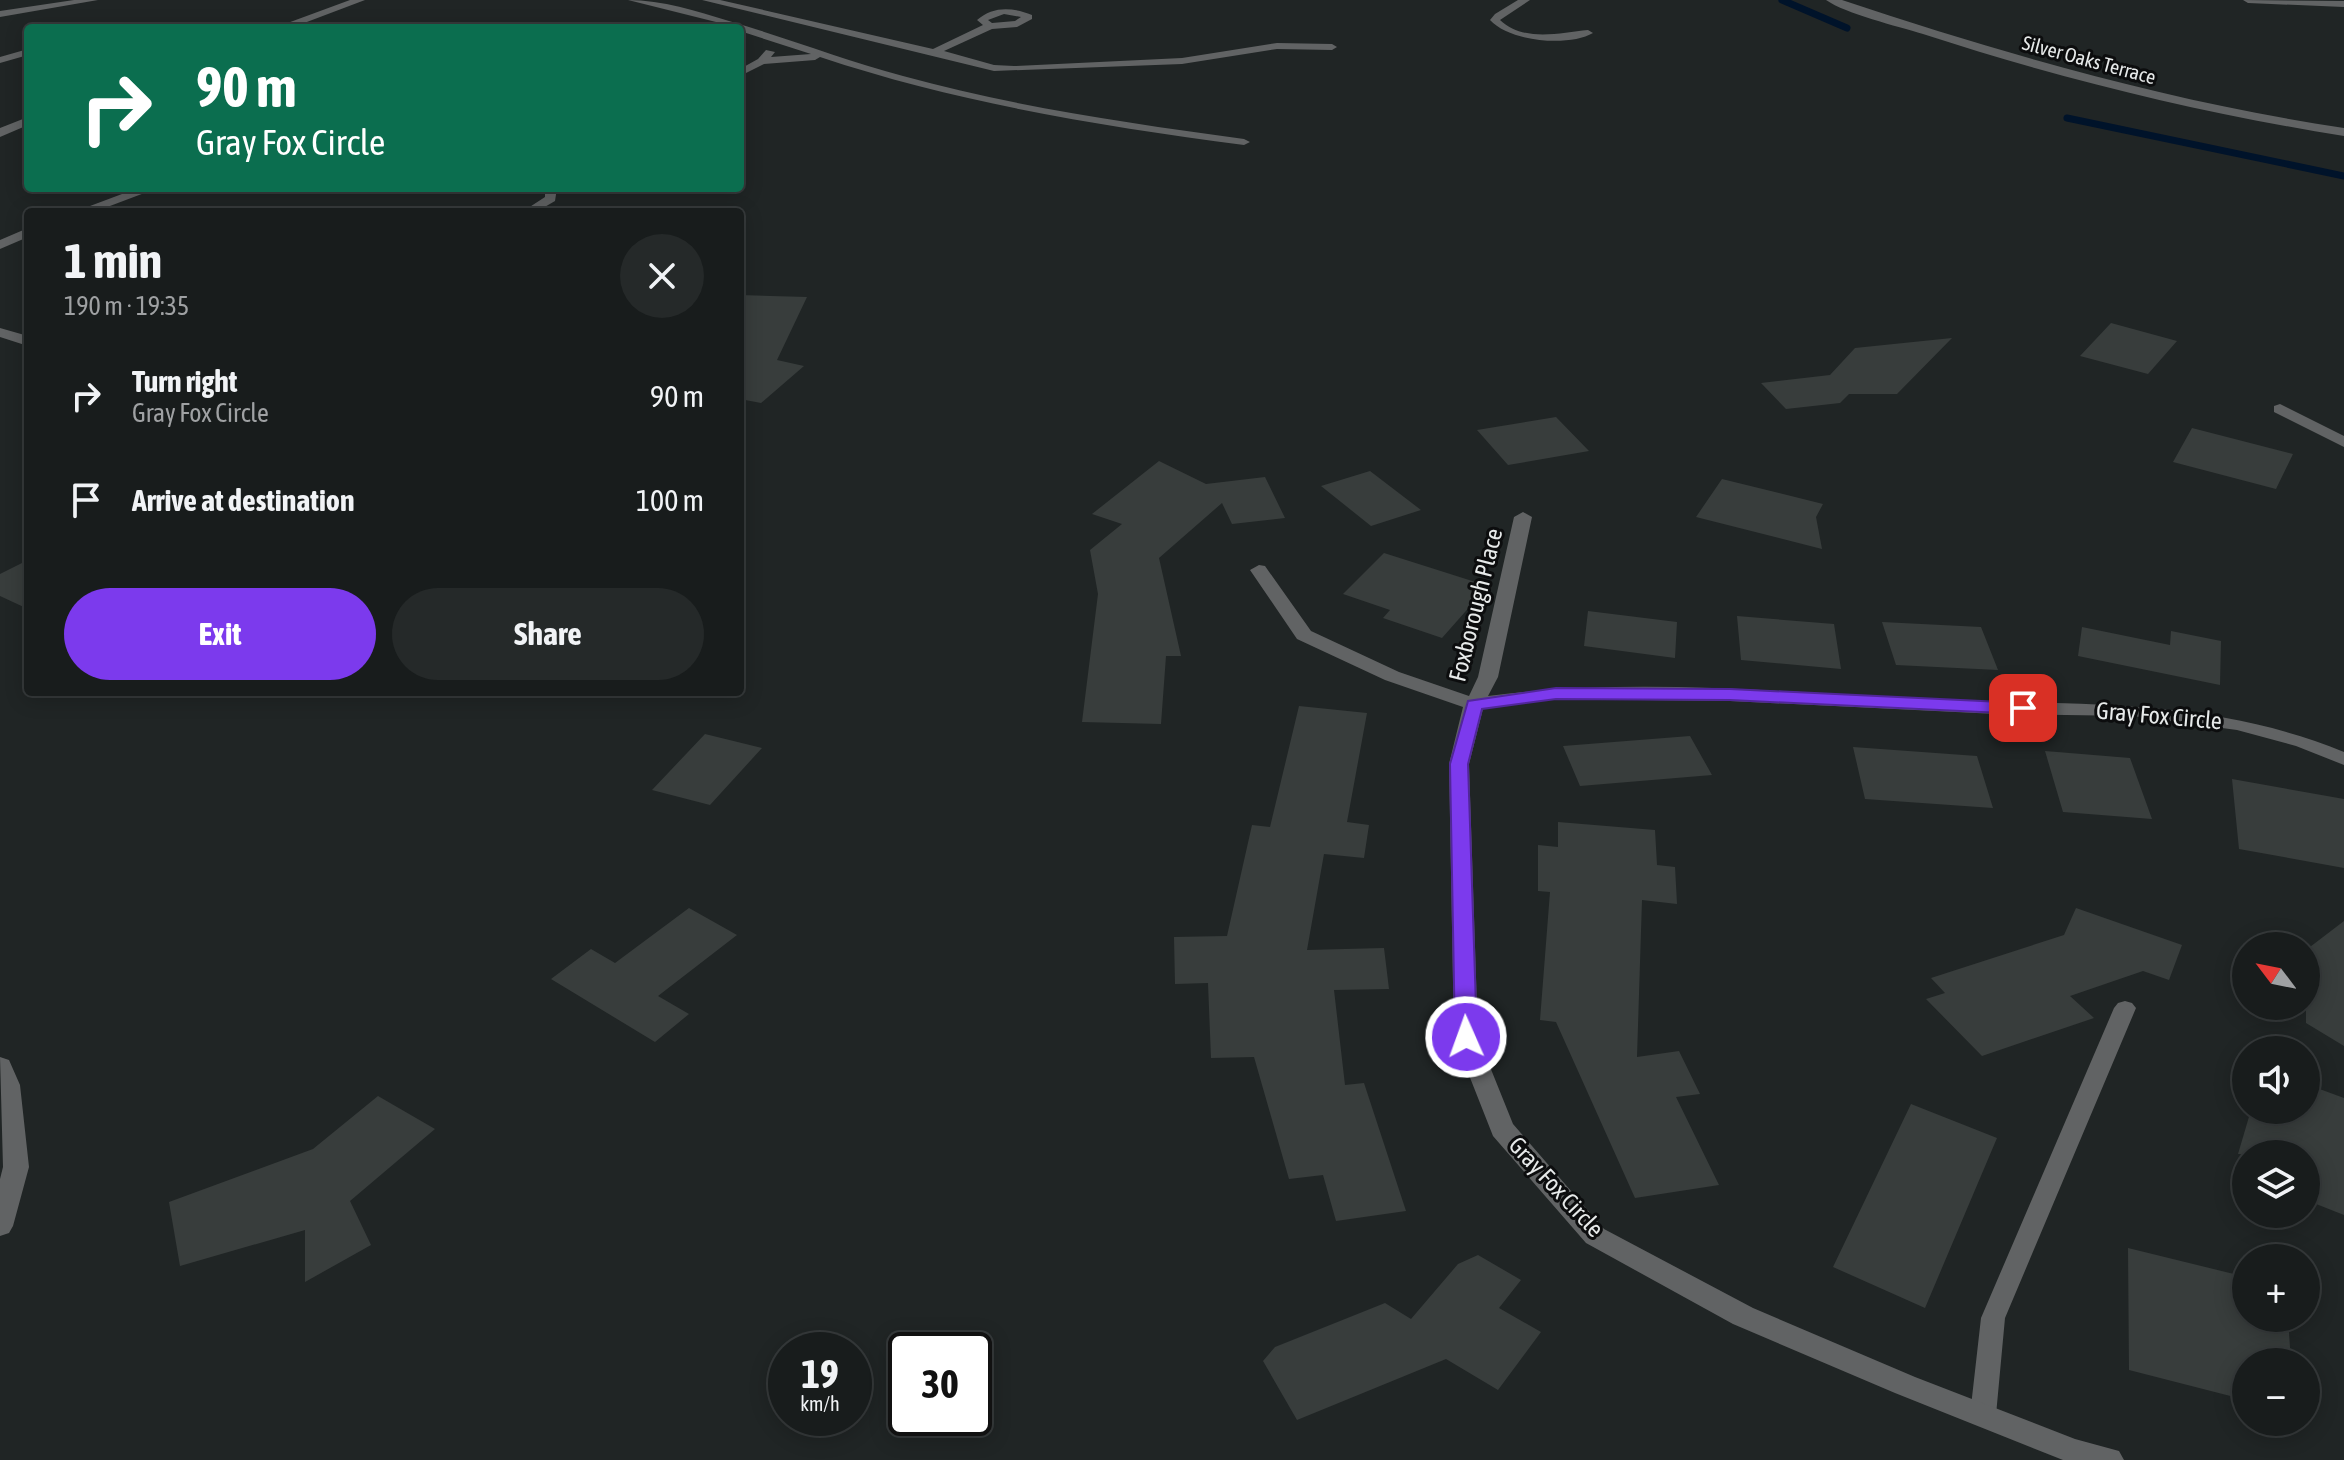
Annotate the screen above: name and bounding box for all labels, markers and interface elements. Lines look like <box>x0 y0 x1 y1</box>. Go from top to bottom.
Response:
street label: Silver Oaks Terrace <box>2020 31 2158 88</box>
text: 90 m <box>196 55 297 119</box>
icon: right <box>64 56 168 160</box>
text: Gray Fox Circle <box>196 121 385 163</box>
text: 1 min <box>64 233 162 288</box>
button: close <box>620 234 704 318</box>
text: 190 m · 19:35 <box>64 291 189 321</box>
text: Turn right <box>132 364 238 398</box>
icon: right <box>64 374 108 418</box>
text: 90 m <box>650 379 704 413</box>
text: Gray Fox Circle <box>132 398 269 428</box>
icon: arrive <box>64 478 108 522</box>
text: Arrive at destination <box>132 483 354 517</box>
text: 100 m <box>636 483 704 517</box>
street label: Foxborough Place <box>1443 526 1508 684</box>
button: Exit <box>64 588 376 680</box>
button: Share <box>392 588 704 680</box>
pin <box>1989 674 2057 742</box>
icon: arrive <box>2001 686 2045 730</box>
street label: Gray Fox Circle <box>2095 697 2223 734</box>
north arrow <box>2232 932 2320 1020</box>
map controls <box>2232 932 2320 1436</box>
position arrow <box>1424 995 1508 1079</box>
button: sound <box>2232 1036 2320 1124</box>
street label: Gray Fox Circle <box>1503 1131 1609 1242</box>
button: layers <box>2232 1140 2320 1228</box>
button: + <box>2232 1244 2320 1332</box>
speed limit sign: 30 <box>888 1332 992 1436</box>
button: − <box>2232 1348 2320 1436</box>
text: 19 <box>801 1351 839 1396</box>
text: km/h <box>800 1392 840 1415</box>

